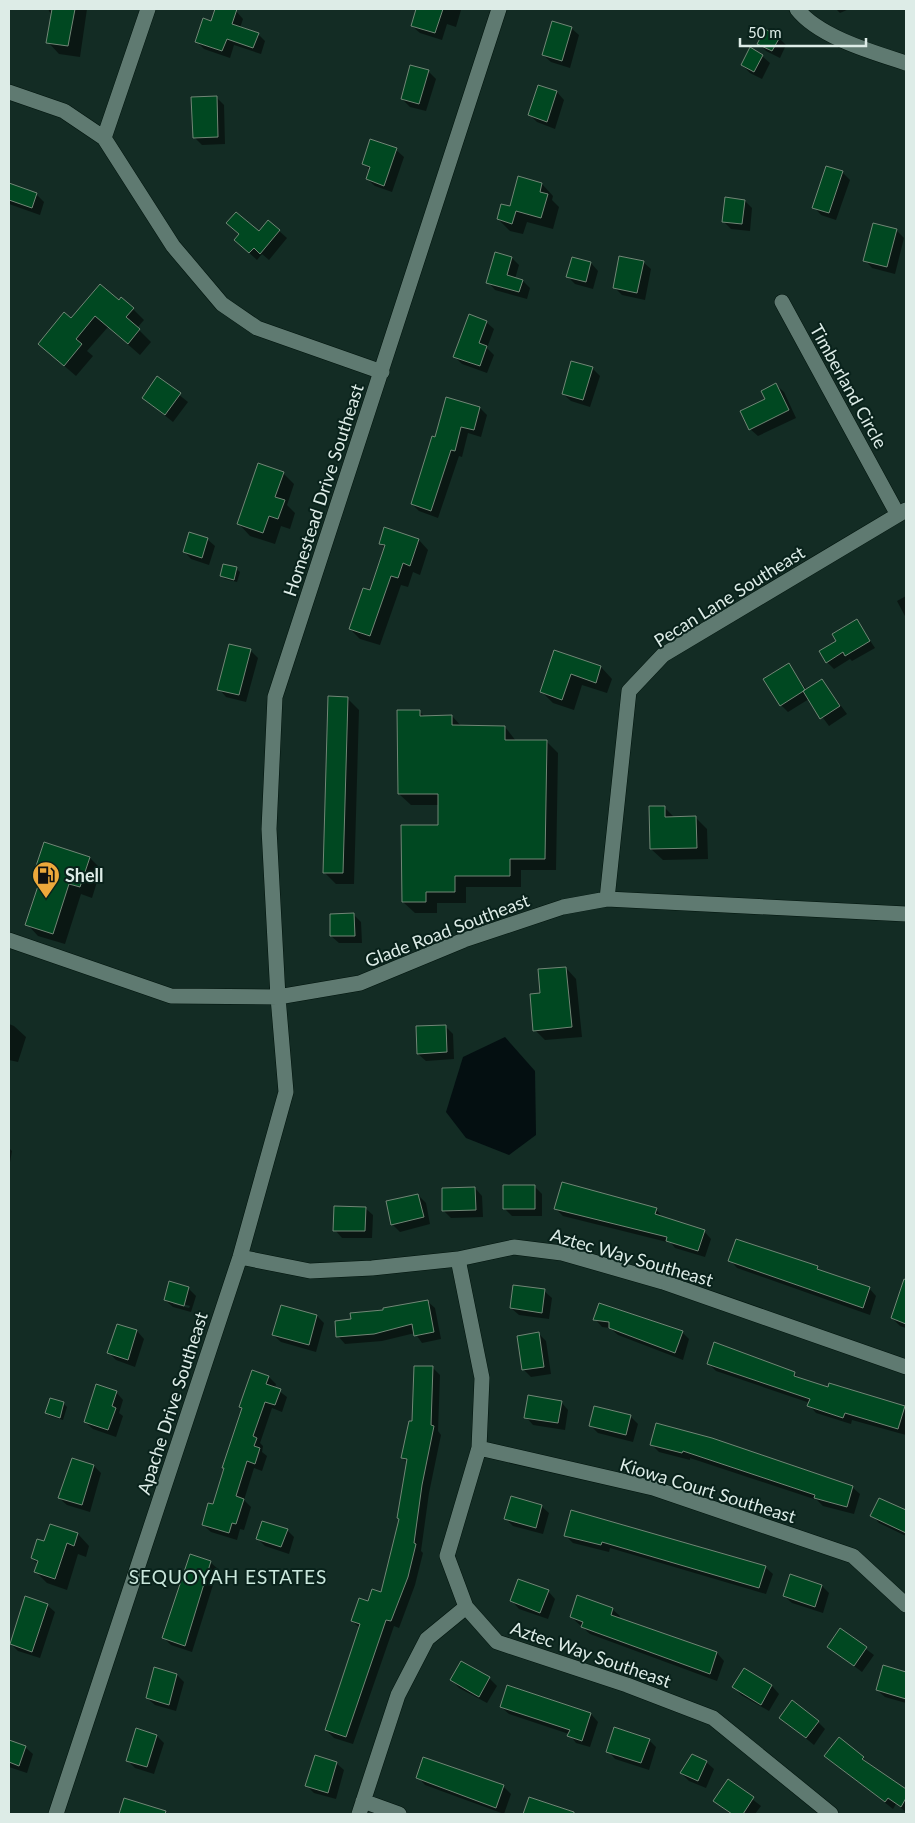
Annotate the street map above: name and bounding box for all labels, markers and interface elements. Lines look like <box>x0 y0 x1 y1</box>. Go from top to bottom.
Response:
scale bar <box>740 15 866 47</box>
text: 50 m <box>748 23 782 41</box>
street label: Timberland Circle <box>806 320 892 452</box>
street label: Homestead Drive Southeast <box>278 381 368 599</box>
street label: Pecan Lane Southeast <box>650 540 809 651</box>
fuel station icon: Shell <box>31 860 61 899</box>
place label: Shell <box>65 864 103 886</box>
street label: Glade Road Southeast <box>362 888 533 971</box>
street label: Aztec Way Southeast <box>548 1223 716 1291</box>
street label: Apache Drive Southeast <box>132 1308 212 1497</box>
street label: Kiowa Court Southeast <box>617 1453 799 1527</box>
district label: SEQUOYAH ESTATES <box>129 1565 327 1588</box>
street label: Aztec Way Southeast <box>508 1616 675 1692</box>

